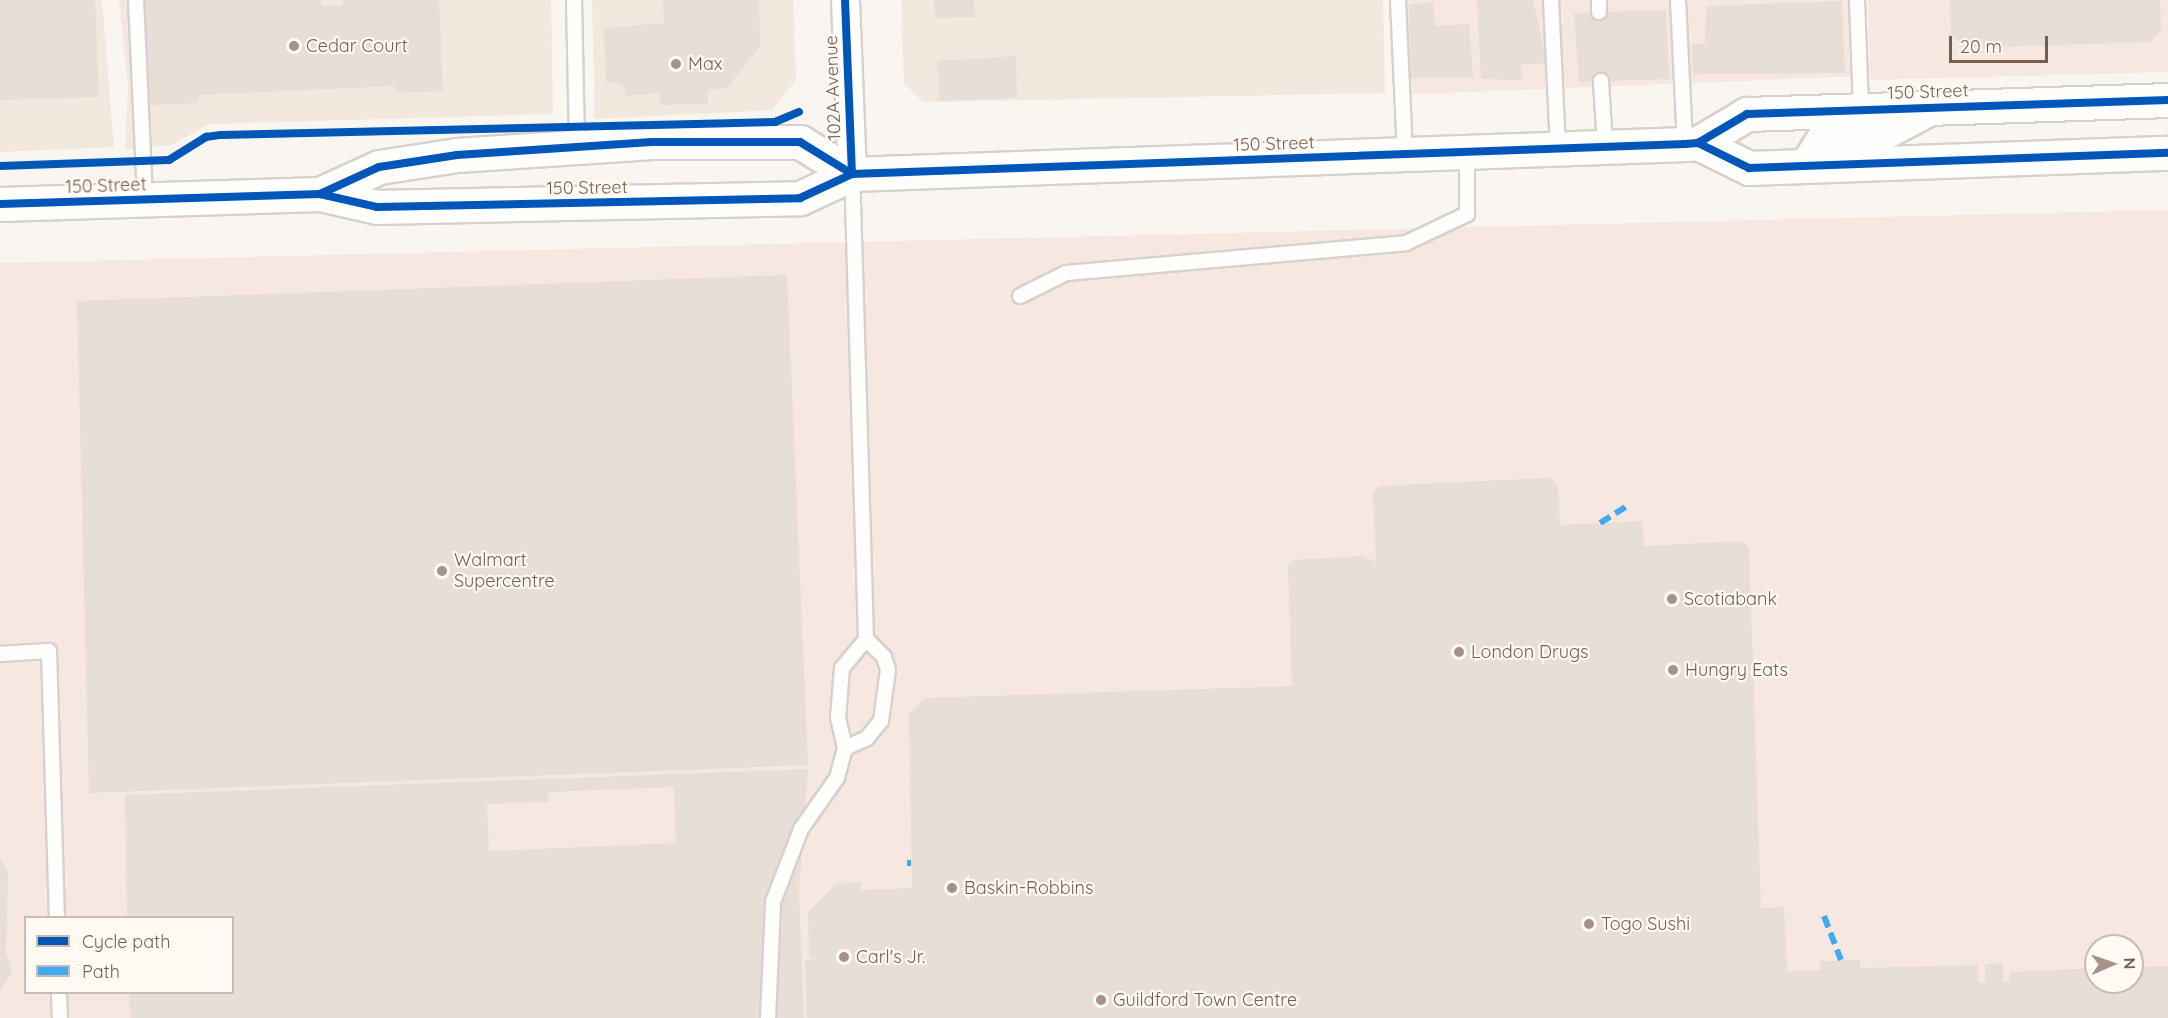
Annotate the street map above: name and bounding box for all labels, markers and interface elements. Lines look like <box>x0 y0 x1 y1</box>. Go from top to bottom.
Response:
scale bar <box>1952 24 2051 62</box>
place label: Cedar Court <box>306 35 407 57</box>
street label: 102A Avenue <box>820 35 846 141</box>
text: 20 m <box>1960 35 2002 58</box>
marker: Cedar Court <box>287 39 301 53</box>
place label: Max <box>688 53 723 75</box>
marker: Max <box>669 57 683 71</box>
street label: 150 Street <box>1887 80 1969 104</box>
street label: 150 Street <box>1233 132 1315 156</box>
street label: 150 Street <box>65 174 147 198</box>
street label: 150 Street <box>546 176 628 200</box>
place label: Walmart Supercentre <box>454 550 555 592</box>
marker: Walmart Supercentre <box>435 564 449 578</box>
place label: Scotiabank <box>1684 588 1777 610</box>
marker: Scotiabank <box>1665 592 1679 606</box>
place label: London Drugs <box>1471 641 1588 663</box>
marker: London Drugs <box>1452 645 1466 659</box>
place label: Hungry Eats <box>1685 659 1788 681</box>
marker: Hungry Eats <box>1666 663 1680 677</box>
place label: Baskin-Robbins <box>964 877 1093 899</box>
marker: Baskin-Robbins <box>945 881 959 895</box>
place label: Togo Sushi <box>1601 913 1690 935</box>
legend <box>24 916 234 994</box>
marker: Togo Sushi <box>1582 917 1596 931</box>
text: Cycle path <box>82 930 170 953</box>
north arrow <box>2084 934 2144 994</box>
place label: Carl's Jr. <box>856 946 925 968</box>
marker: Carl's Jr. <box>837 950 851 964</box>
text: N <box>2120 957 2140 970</box>
text: Path <box>82 960 120 983</box>
place label: Guildford Town Centre <box>1113 989 1297 1011</box>
marker: Guildford Town Centre <box>1094 993 1108 1007</box>

